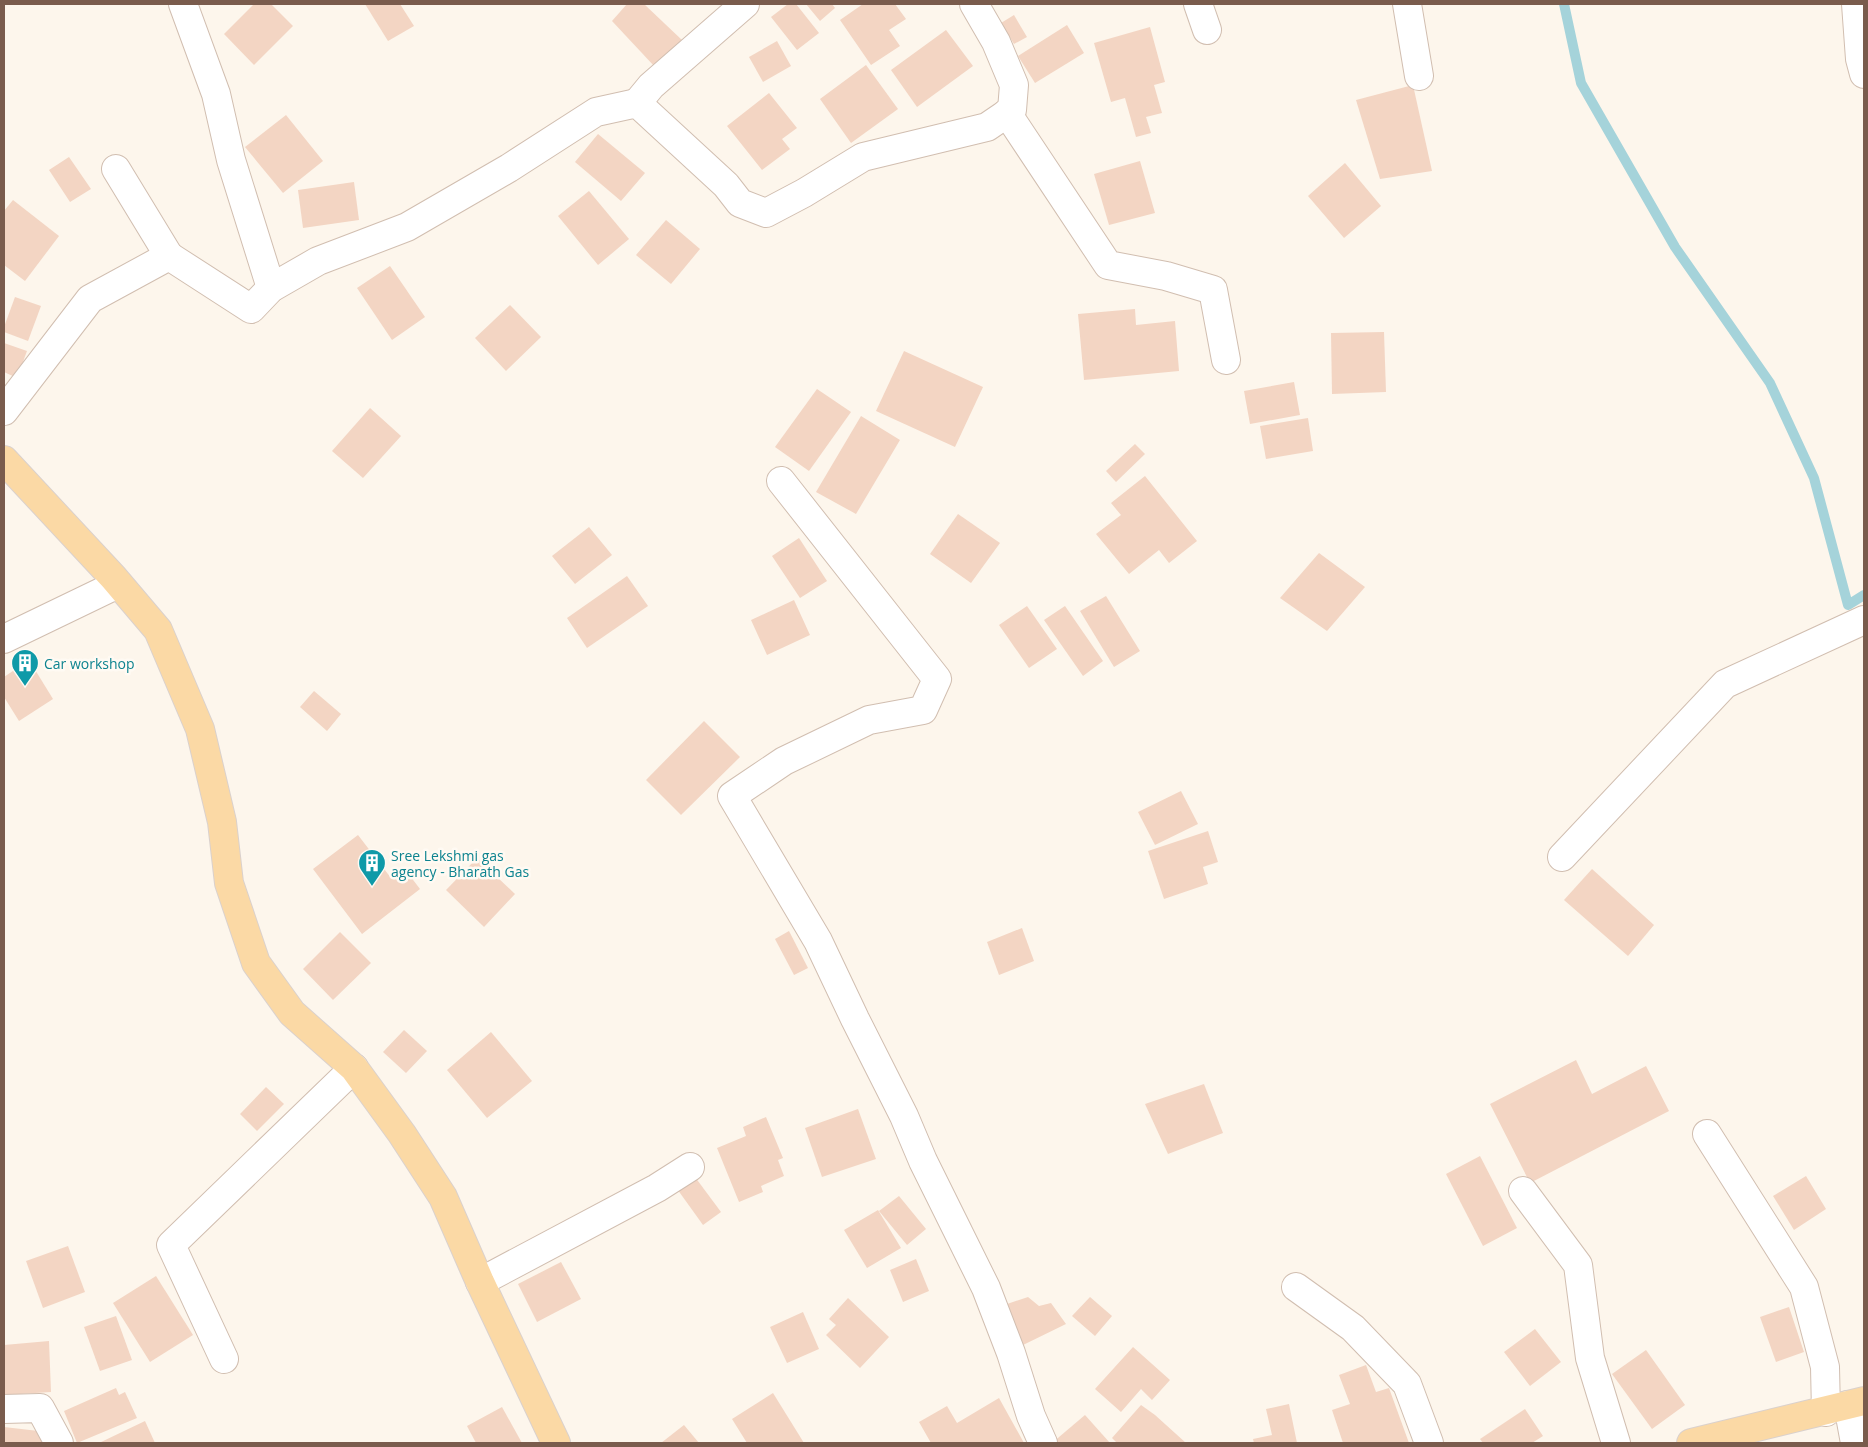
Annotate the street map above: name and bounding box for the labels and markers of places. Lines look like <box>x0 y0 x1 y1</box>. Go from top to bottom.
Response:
building icon: Car workshop <box>10 648 40 687</box>
place label: Car workshop <box>44 654 135 673</box>
place label: Sree Lekshmi gas agency - Bharath Gas <box>391 846 529 881</box>
building icon: Sree Lekshmi gas agency - Bharath Gas <box>357 848 387 887</box>

